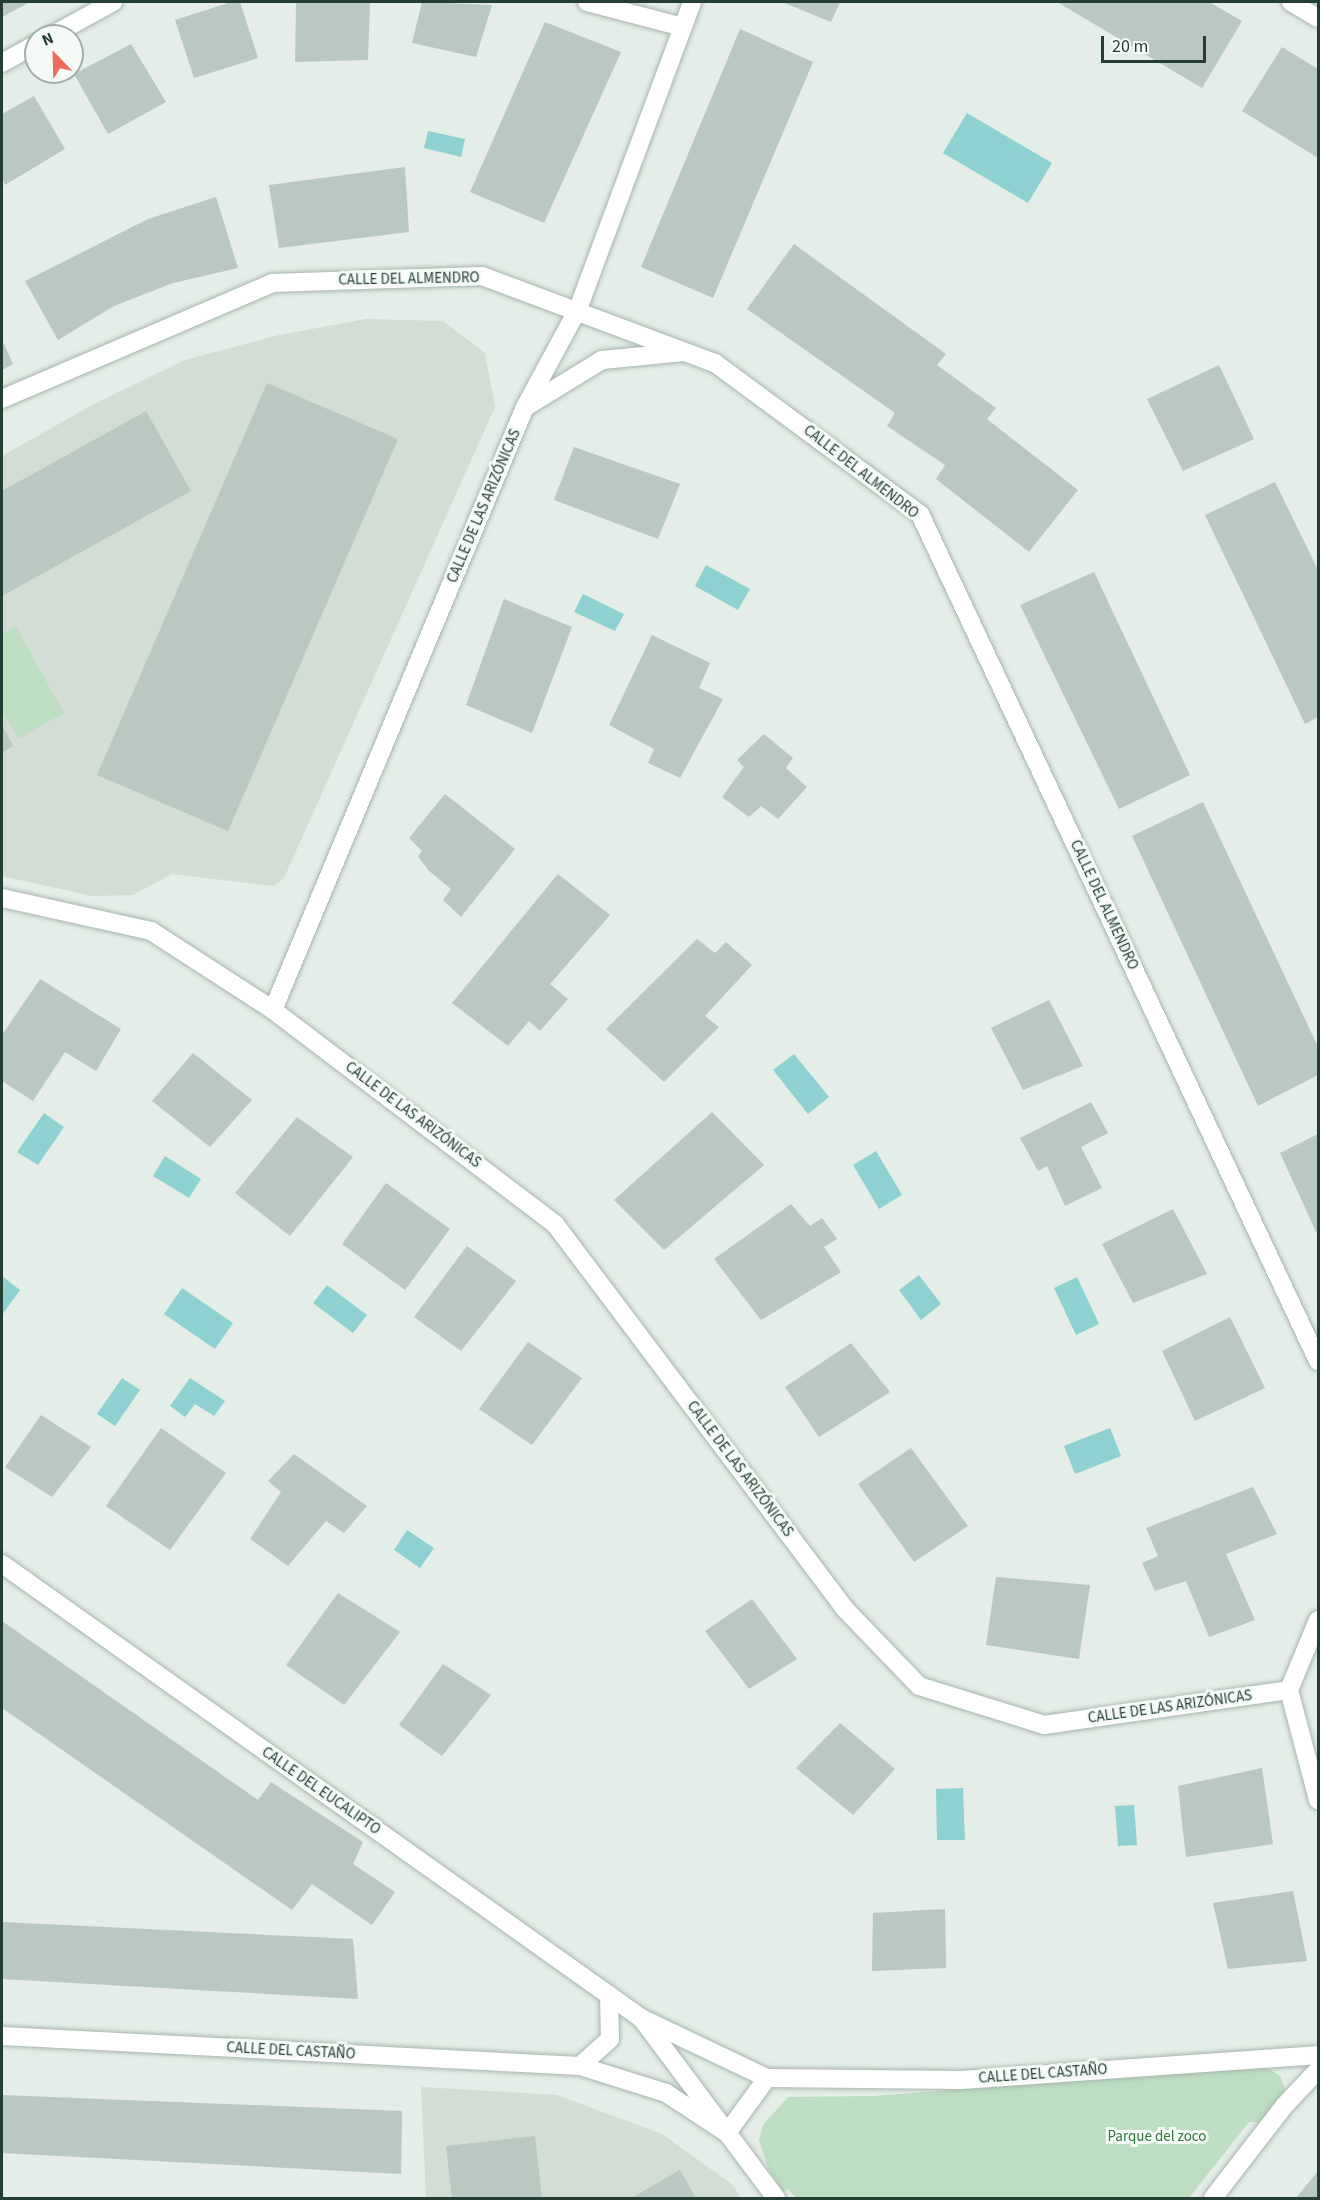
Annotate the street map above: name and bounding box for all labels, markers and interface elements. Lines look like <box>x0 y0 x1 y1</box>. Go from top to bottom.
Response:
north arrow <box>24 24 84 84</box>
scale bar <box>1104 24 1209 62</box>
text: N <box>39 27 57 51</box>
text: 20 m <box>1112 34 1148 59</box>
street label: CALLE DEL ALMENDRO <box>338 269 480 289</box>
street label: CALLE DEL ALMENDRO <box>800 421 922 523</box>
street label: CALLE DE LAS ARIZÓNICAS <box>443 426 525 586</box>
street label: CALLE DEL ALMENDRO <box>1066 837 1142 973</box>
street label: CALLE DE LAS ARIZÓNICAS <box>341 1058 485 1172</box>
street label: CALLE DE LAS ARIZÓNICAS <box>683 1397 797 1541</box>
street label: CALLE DE LAS ARIZÓNICAS <box>1087 1687 1253 1727</box>
street label: CALLE DEL EUCALIPTO <box>258 1743 384 1839</box>
street label: CALLE DEL CASTAÑO <box>226 2039 356 2063</box>
street label: CALLE DEL CASTAÑO <box>978 2061 1108 2087</box>
park label: Parque del zoco <box>1108 2128 1206 2146</box>

